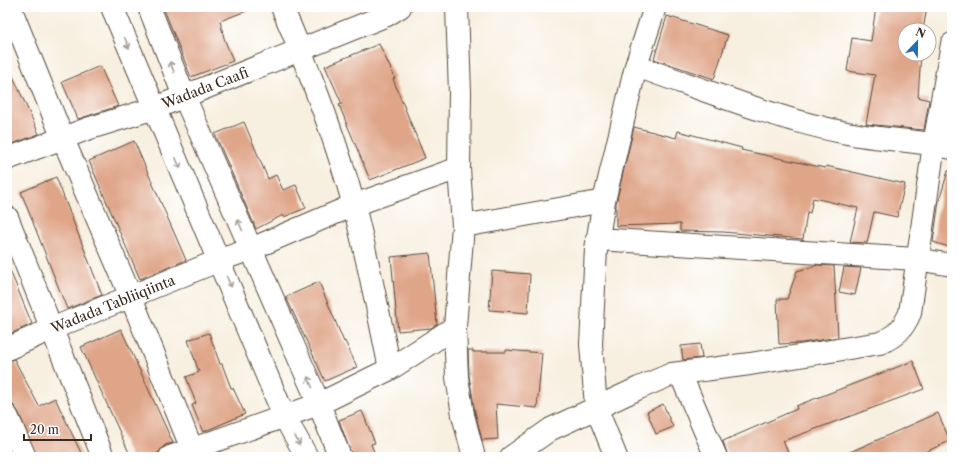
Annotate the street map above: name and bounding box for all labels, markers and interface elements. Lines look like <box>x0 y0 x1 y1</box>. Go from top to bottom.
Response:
north arrow <box>897 22 937 62</box>
text: N <box>914 24 928 41</box>
one-way arrow <box>124 36 132 48</box>
one-way arrow <box>168 61 176 73</box>
street label: Wadada Caafi <box>158 63 251 113</box>
one-way arrow <box>175 156 182 168</box>
one-way arrow <box>236 219 243 231</box>
street label: Wadada Tabliiqiinta <box>47 271 178 337</box>
one-way arrow <box>226 276 233 288</box>
one-way arrow <box>306 376 313 388</box>
scale bar <box>24 416 91 442</box>
text: 20 m <box>30 422 59 437</box>
one-way arrow <box>294 434 302 446</box>

